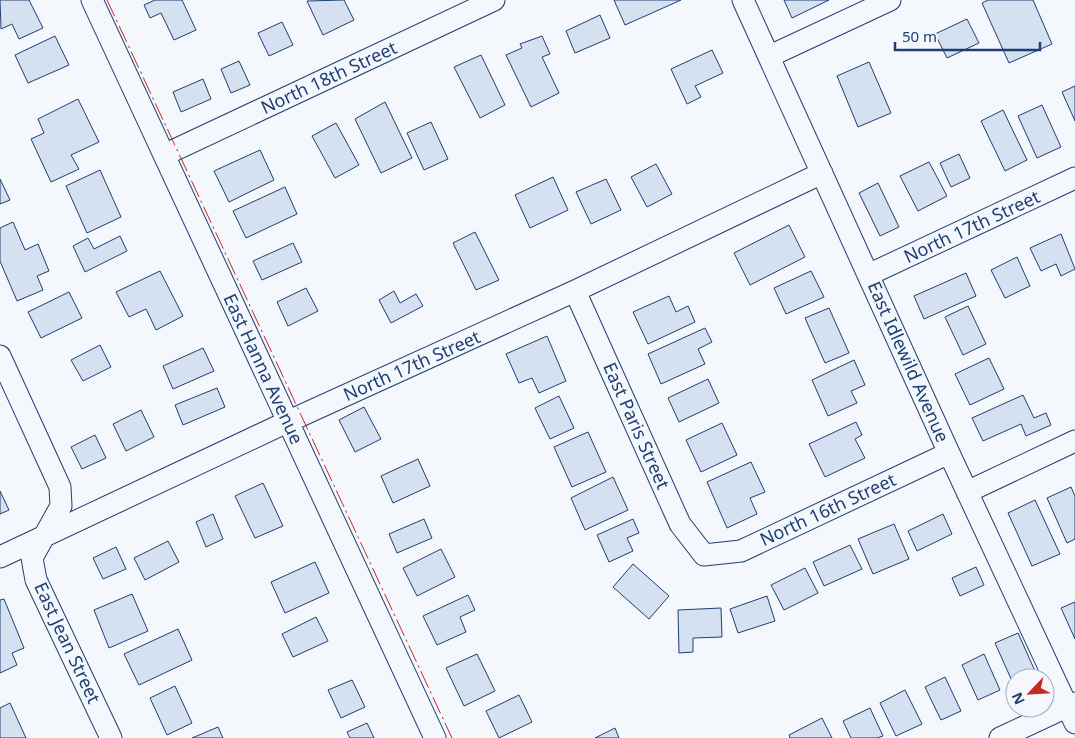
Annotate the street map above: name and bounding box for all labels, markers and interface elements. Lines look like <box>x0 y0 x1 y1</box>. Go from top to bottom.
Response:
scale bar <box>895 20 1040 52</box>
text: 50 m <box>902 26 937 46</box>
street label: North 18th Street <box>257 35 401 119</box>
street label: North 17th Street <box>900 184 1044 268</box>
street label: East Idlewild Avenue <box>863 277 955 446</box>
street label: East Hanna Avenue <box>218 289 309 448</box>
street label: North 17th Street <box>339 324 484 406</box>
street label: East Paris Street <box>598 358 676 493</box>
street label: North 16th Street <box>756 467 900 551</box>
street label: East Jean Street <box>29 578 107 708</box>
north arrow <box>1005 668 1055 718</box>
text: N <box>1007 690 1029 708</box>

